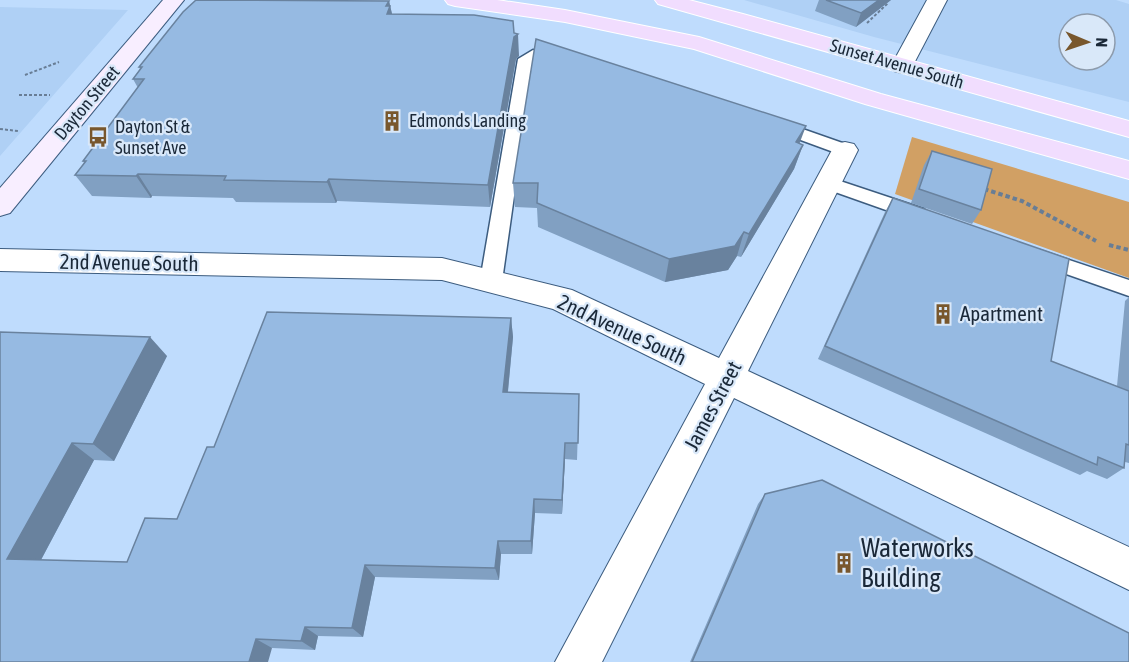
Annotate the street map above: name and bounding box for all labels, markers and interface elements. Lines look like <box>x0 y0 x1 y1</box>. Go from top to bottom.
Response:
north arrow <box>1057 12 1117 72</box>
street label: Sunset Avenue South <box>828 34 966 93</box>
text: N <box>1093 37 1111 48</box>
street label: Dayton Street <box>50 61 124 144</box>
building icon: Edmonds Landing <box>380 109 404 133</box>
place label: Edmonds Landing <box>409 110 526 131</box>
place label: Dayton St & Sunset Ave <box>115 116 191 158</box>
bus stop icon: Dayton St & Sunset Ave <box>86 125 110 149</box>
street label: 2nd Avenue South <box>59 249 199 275</box>
street label: 2nd Avenue South <box>554 289 690 369</box>
place label: Apartment <box>960 301 1043 325</box>
building icon: Apartment <box>931 302 955 326</box>
street label: James Street <box>679 357 746 454</box>
place label: Waterworks Building <box>861 533 974 593</box>
building icon: Waterworks Building <box>832 551 856 575</box>

